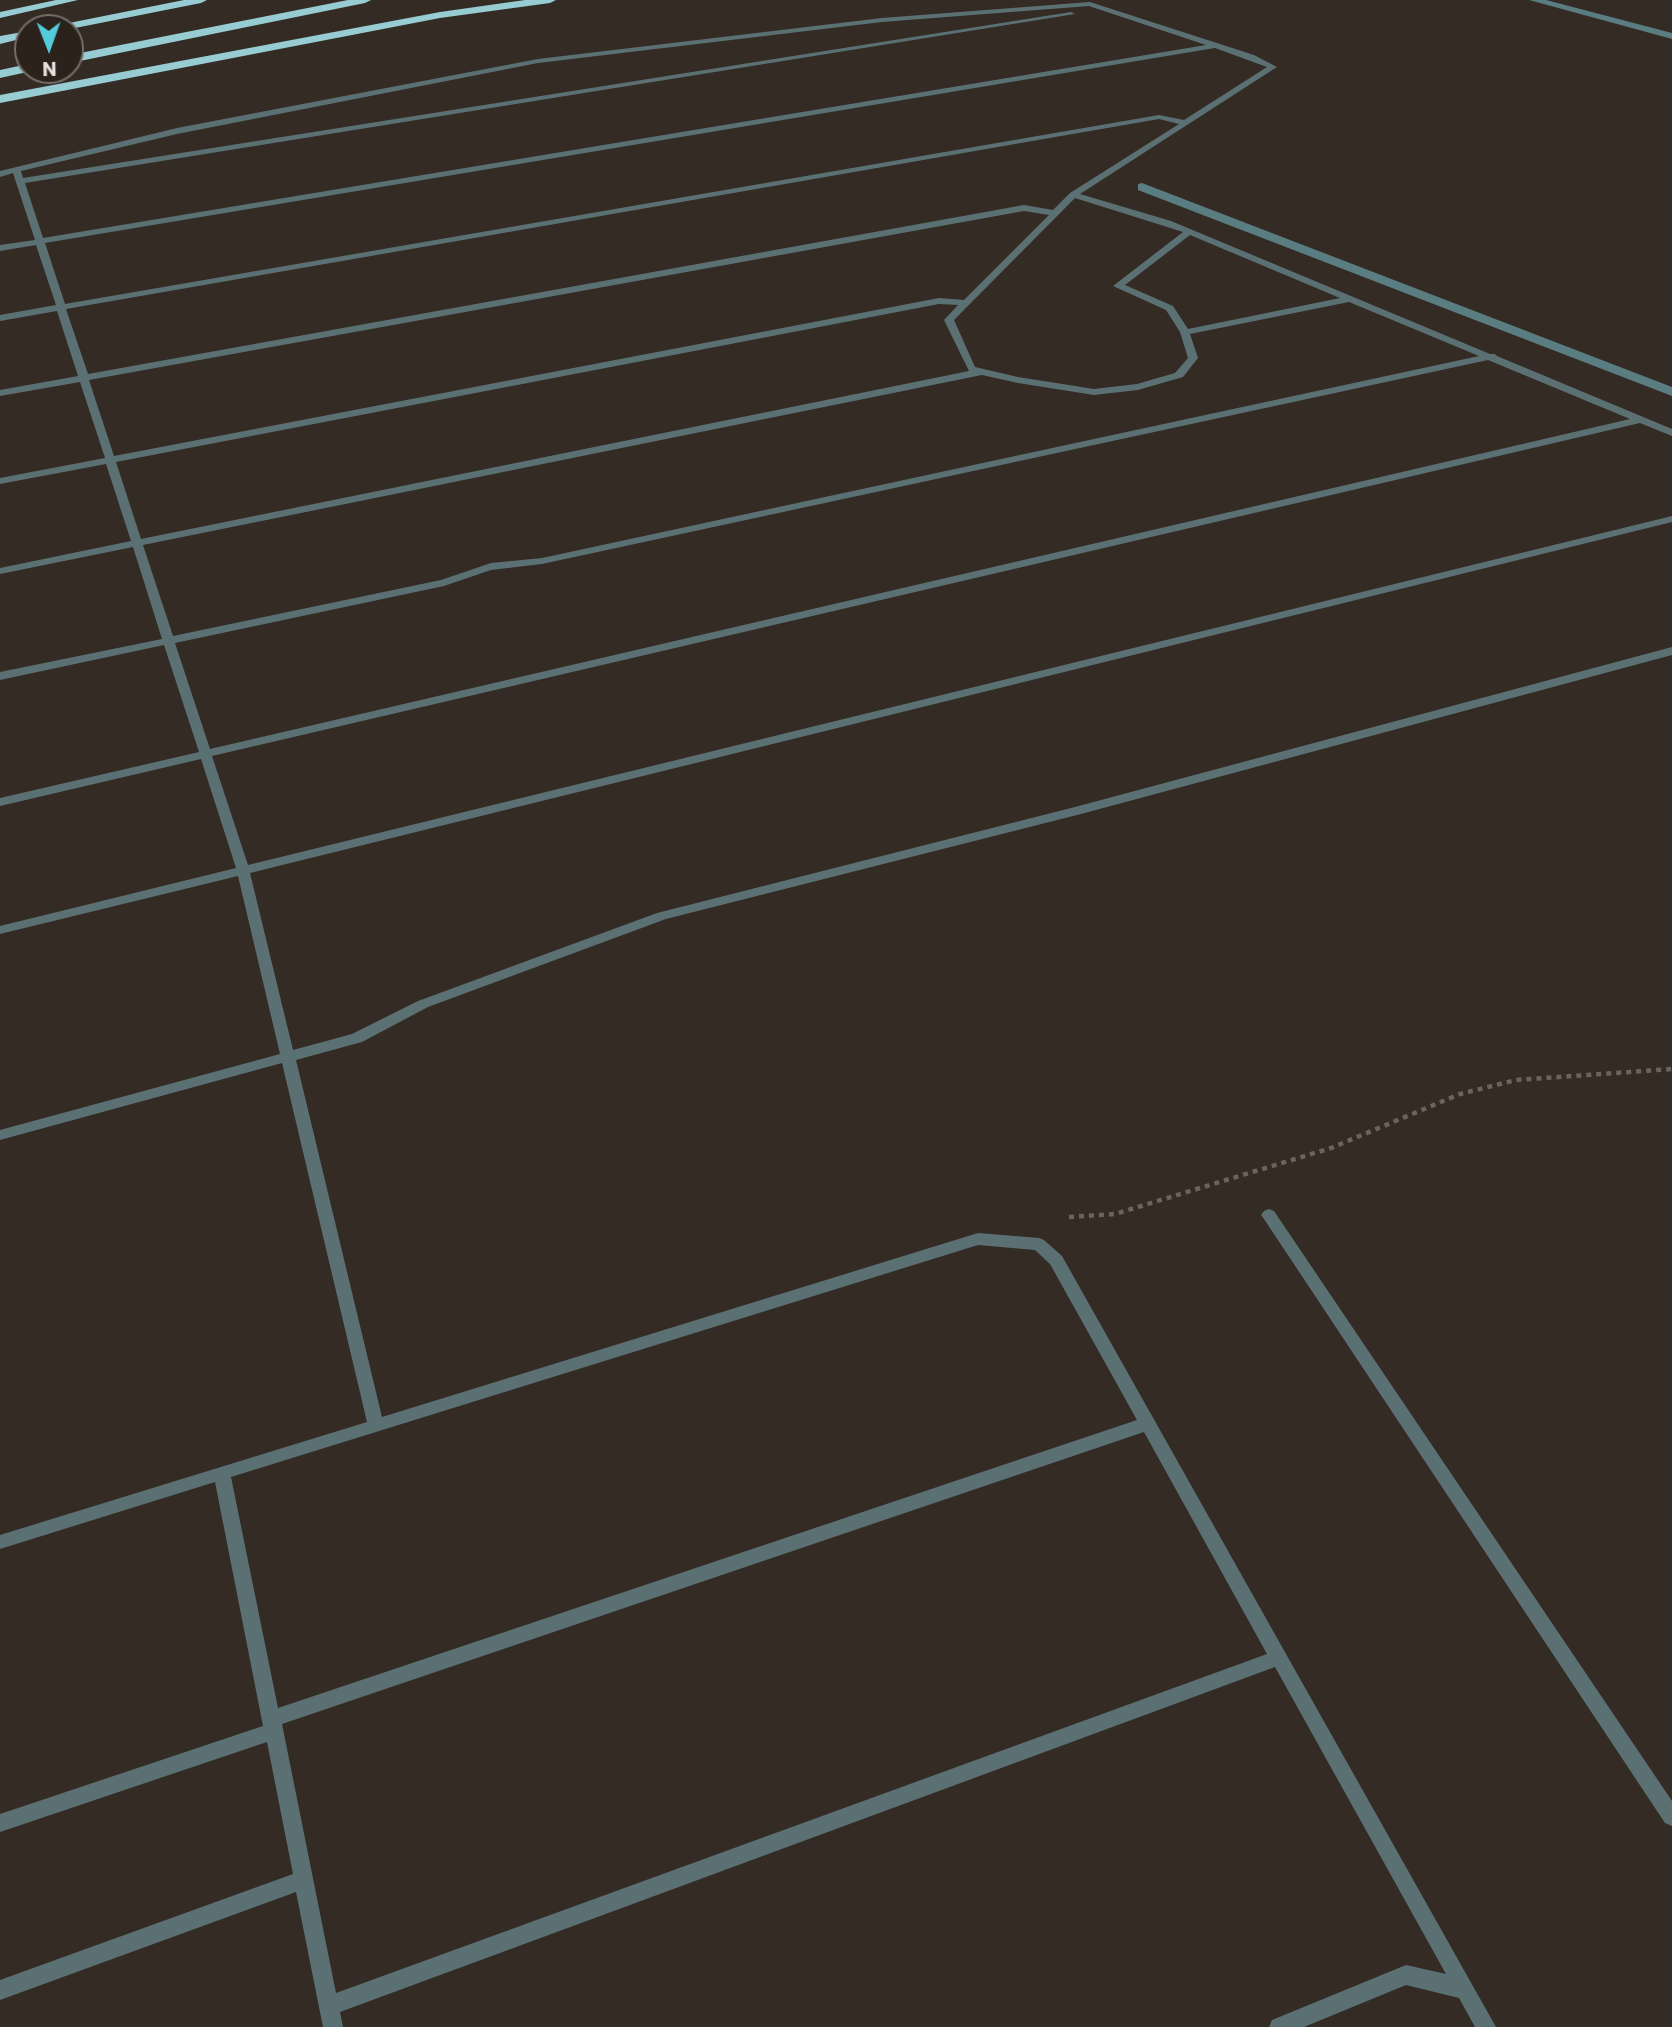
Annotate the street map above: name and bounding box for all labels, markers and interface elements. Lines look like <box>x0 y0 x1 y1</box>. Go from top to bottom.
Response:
north arrow <box>14 14 84 84</box>
text: N <box>42 55 57 82</box>

